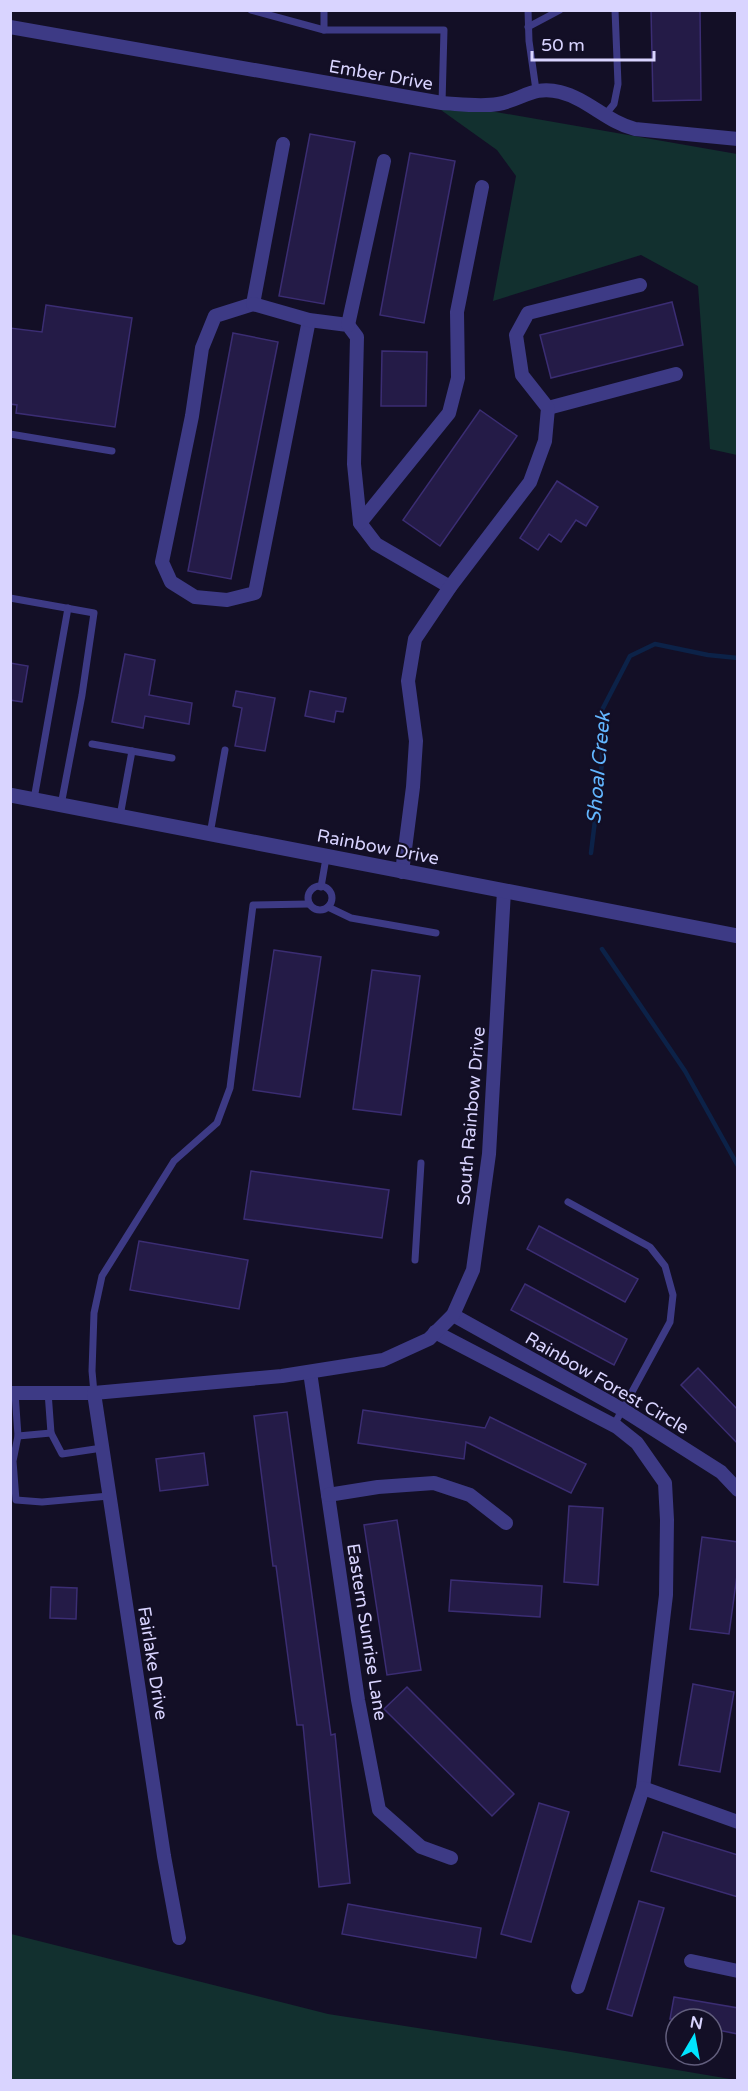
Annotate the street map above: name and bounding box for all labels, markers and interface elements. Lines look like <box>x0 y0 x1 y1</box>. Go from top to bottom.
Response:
scale bar <box>532 24 654 62</box>
text: 50 m <box>541 34 585 56</box>
street label: Ember Drive <box>327 55 435 95</box>
water label: Shoal Creek <box>582 709 616 825</box>
street label: Rainbow Drive <box>315 824 441 870</box>
street label: South Rainbow Drive <box>452 1026 490 1206</box>
street label: Rainbow Forest Circle <box>521 1327 693 1439</box>
street label: Eastern Sunrise Lane <box>342 1542 392 1722</box>
street label: Fairlake Drive <box>133 1605 173 1721</box>
north arrow <box>664 2007 724 2067</box>
text: N <box>688 2012 704 2034</box>

